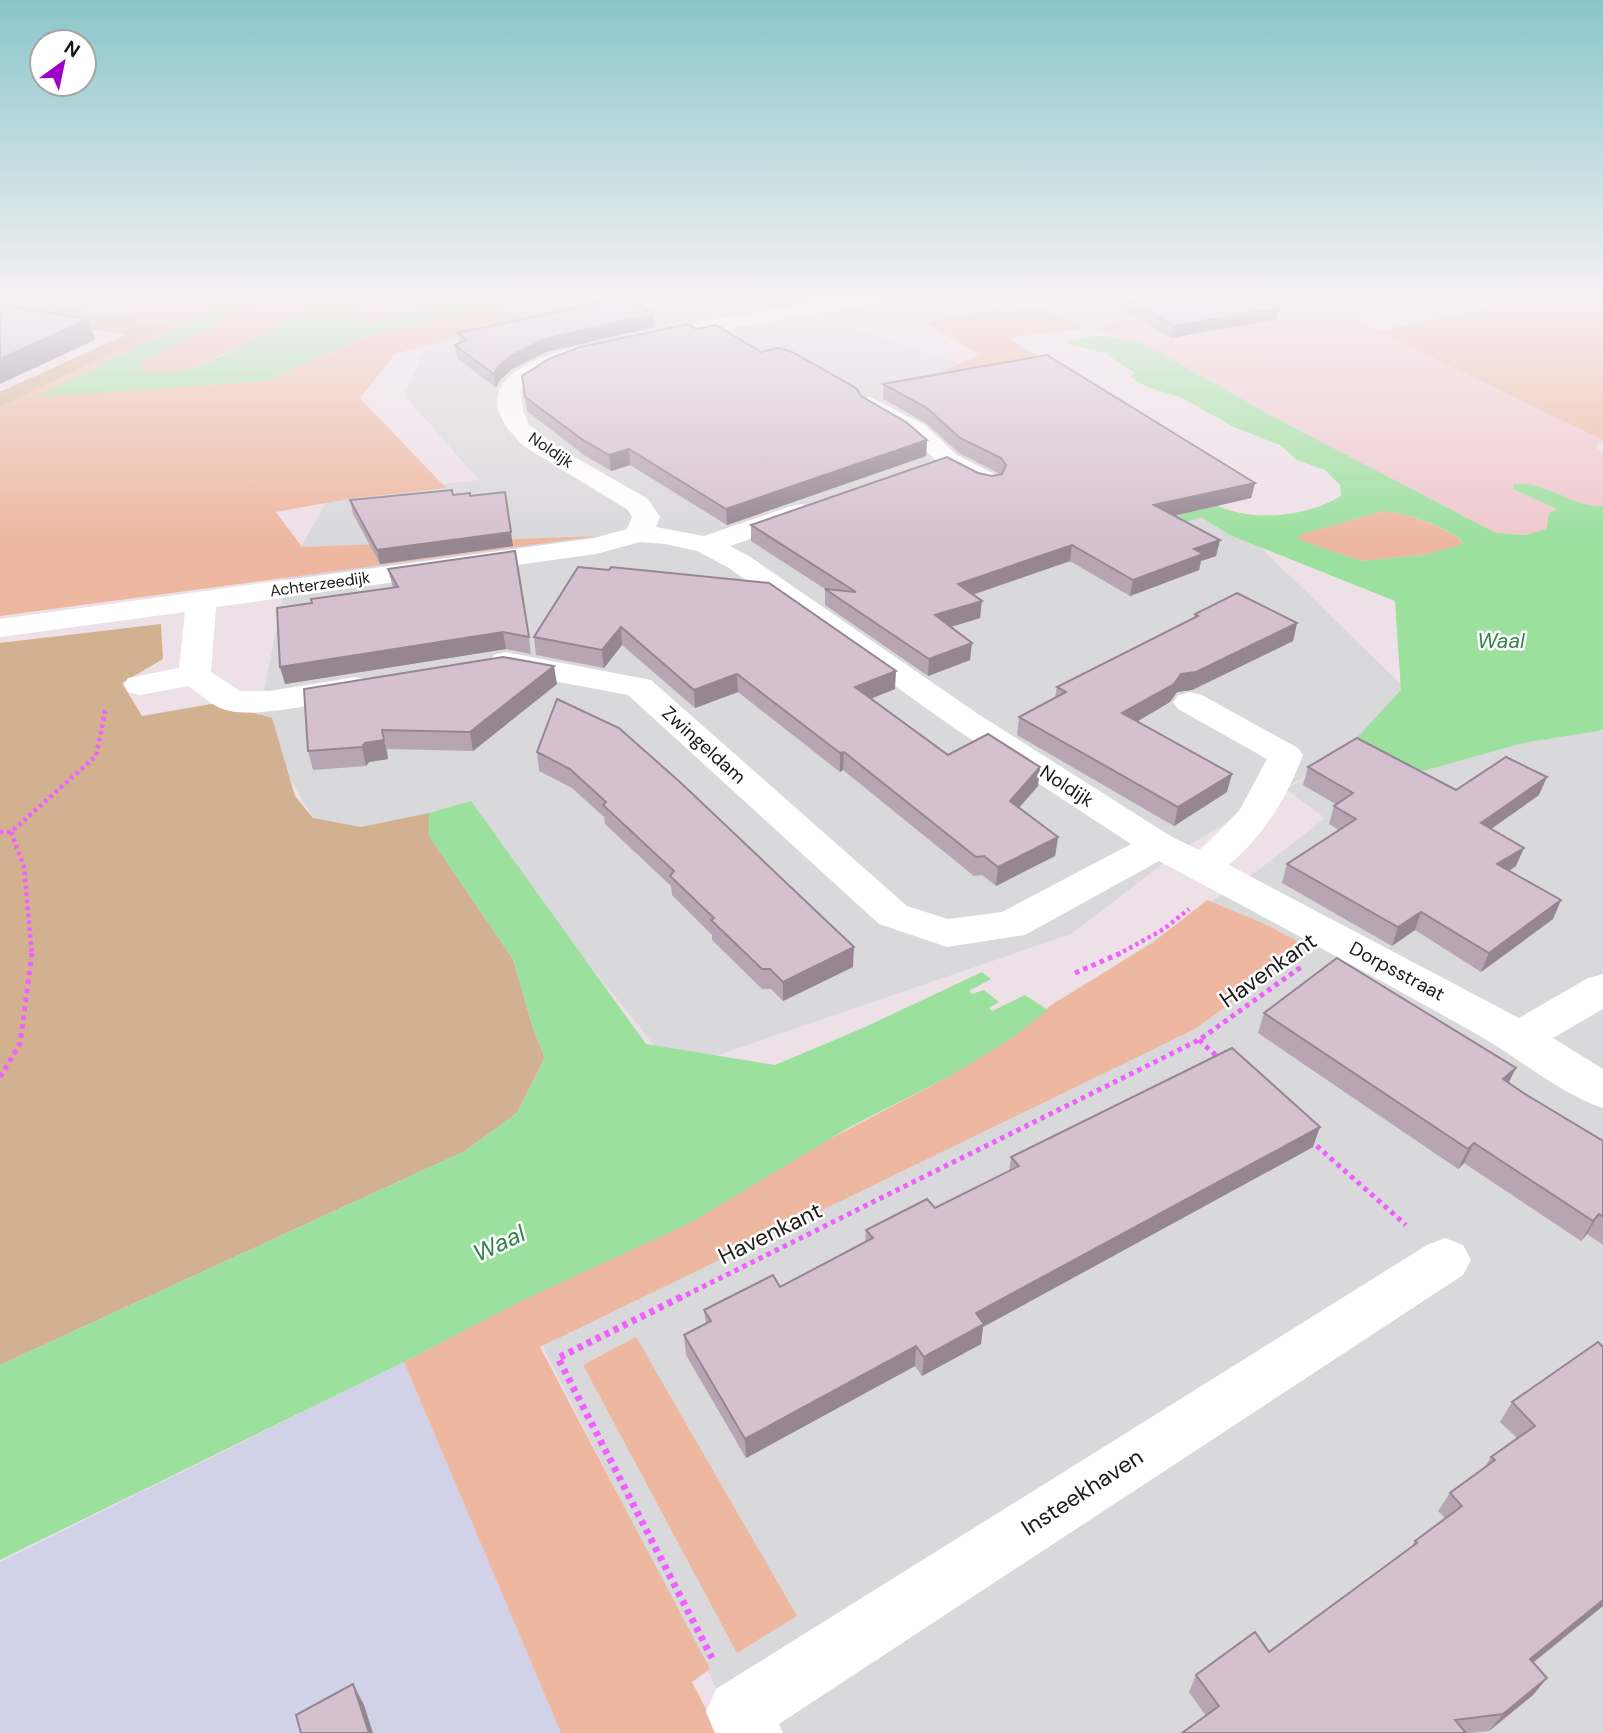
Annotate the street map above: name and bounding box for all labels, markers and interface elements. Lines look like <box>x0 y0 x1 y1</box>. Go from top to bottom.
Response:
north arrow <box>28 28 98 98</box>
text: N <box>59 35 85 63</box>
street label: Noldijk <box>524 427 578 473</box>
street label: Achterzeedijk <box>269 567 371 601</box>
water label: Waal <box>1477 627 1525 655</box>
street label: Zwingeldam <box>657 701 751 789</box>
street label: Noldijk <box>1035 759 1099 813</box>
street label: Havenkant <box>1214 926 1322 1014</box>
street label: Dorpsstraat <box>1345 935 1449 1007</box>
street label: Havenkant <box>713 1195 827 1271</box>
water label: Waal <box>468 1217 531 1269</box>
street label: Insteekhaven <box>1015 1442 1149 1542</box>

